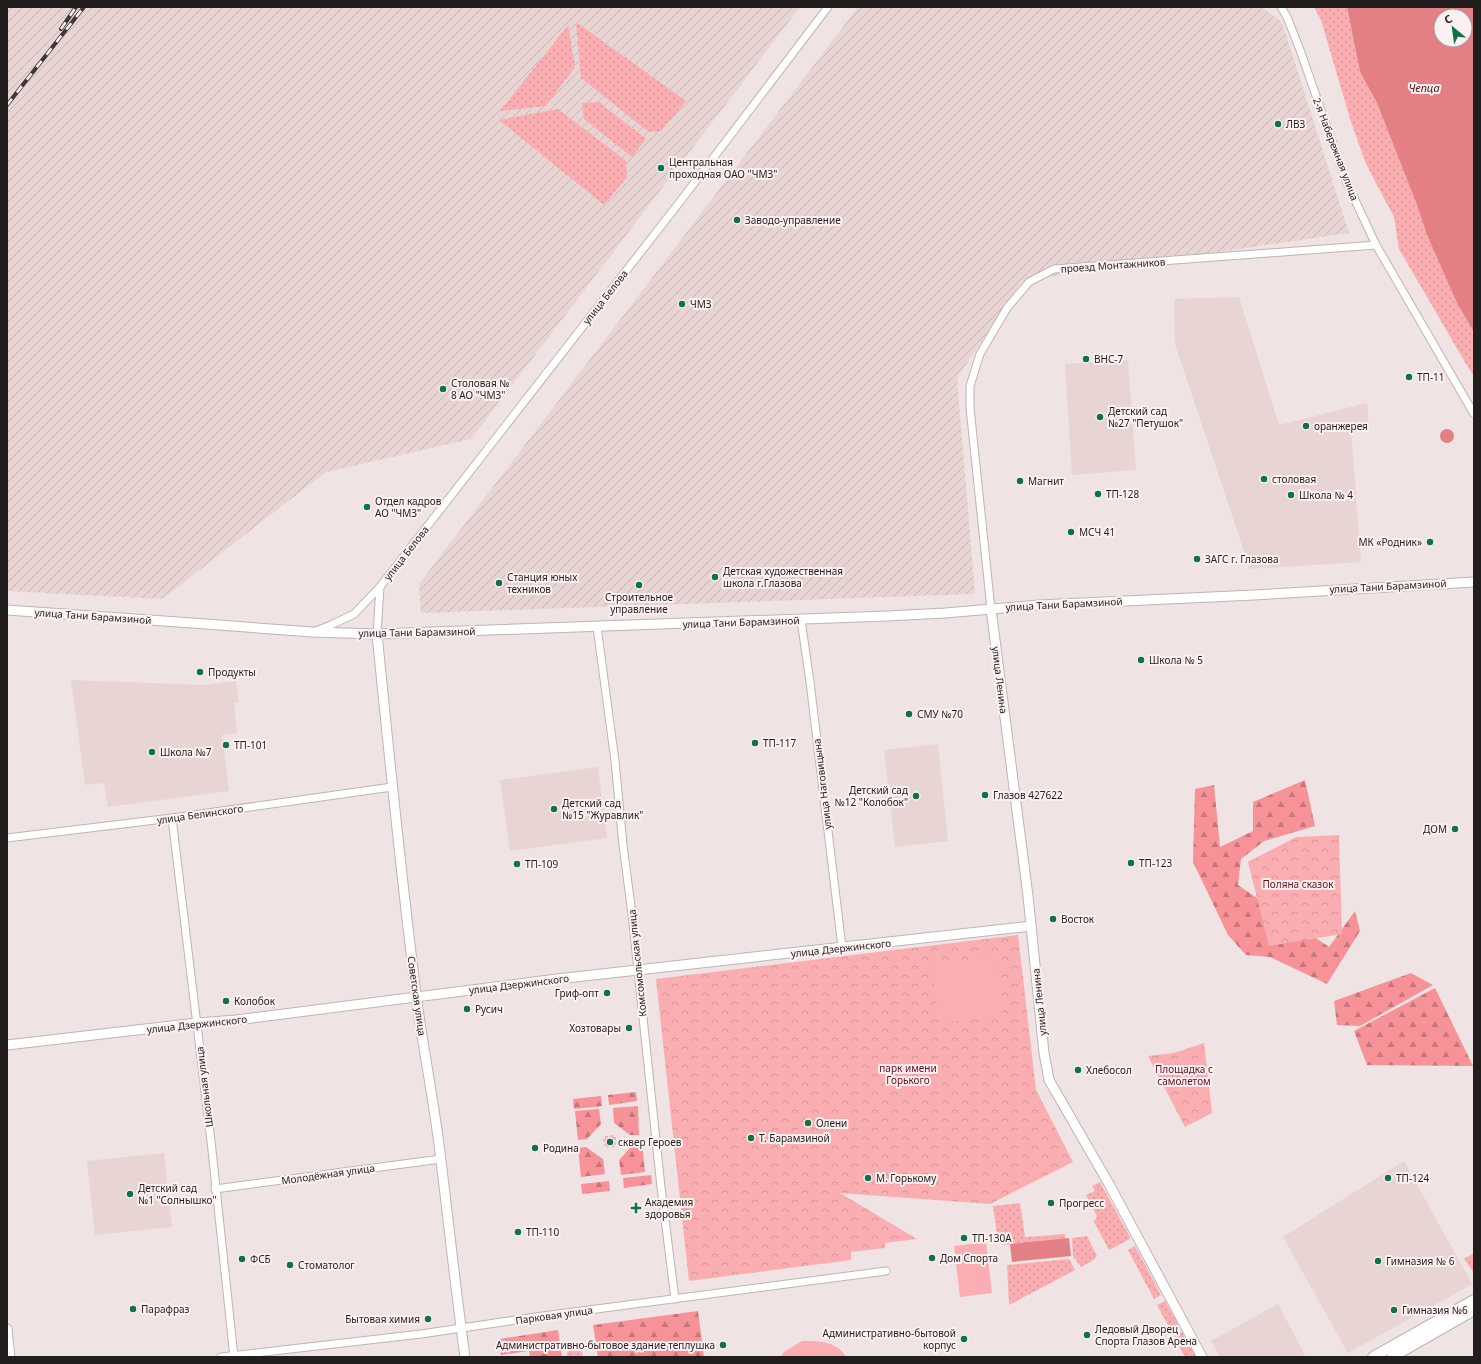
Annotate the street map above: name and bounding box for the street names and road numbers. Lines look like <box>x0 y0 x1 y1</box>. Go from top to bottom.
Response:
street label: 2-я Набережная улица <box>1310 96 1362 202</box>
street label: проезд Монтажников <box>1060 254 1166 276</box>
street label: улица Белова <box>579 267 631 327</box>
street label: улица Белова <box>380 523 432 583</box>
street label: улица Тани Барамзиной <box>1329 576 1447 596</box>
street label: улица Тани Барамзиной <box>1005 594 1123 614</box>
street label: улица Тани Барамзиной <box>34 605 152 627</box>
street label: улица Тани Барамзиной <box>682 613 800 631</box>
street label: улица Тани Барамзиной <box>358 624 476 640</box>
street label: улица Ленина <box>989 646 1011 714</box>
street label: улица Наговицына <box>809 738 835 830</box>
street label: улица Белинского <box>156 801 244 827</box>
street label: Комсомольская улица <box>624 909 650 1017</box>
street label: улица Дзержинского <box>790 936 892 960</box>
street label: Советская улица <box>404 955 430 1037</box>
street label: улица Ленина <box>1029 968 1049 1036</box>
street label: улица Дзержинского <box>468 971 570 997</box>
street label: улица Дзержинского <box>146 1012 248 1036</box>
street label: Школьная улица <box>192 1046 216 1128</box>
street label: Молодёжная улица <box>280 1161 376 1187</box>
street label: Парковая улица <box>514 1303 594 1327</box>

